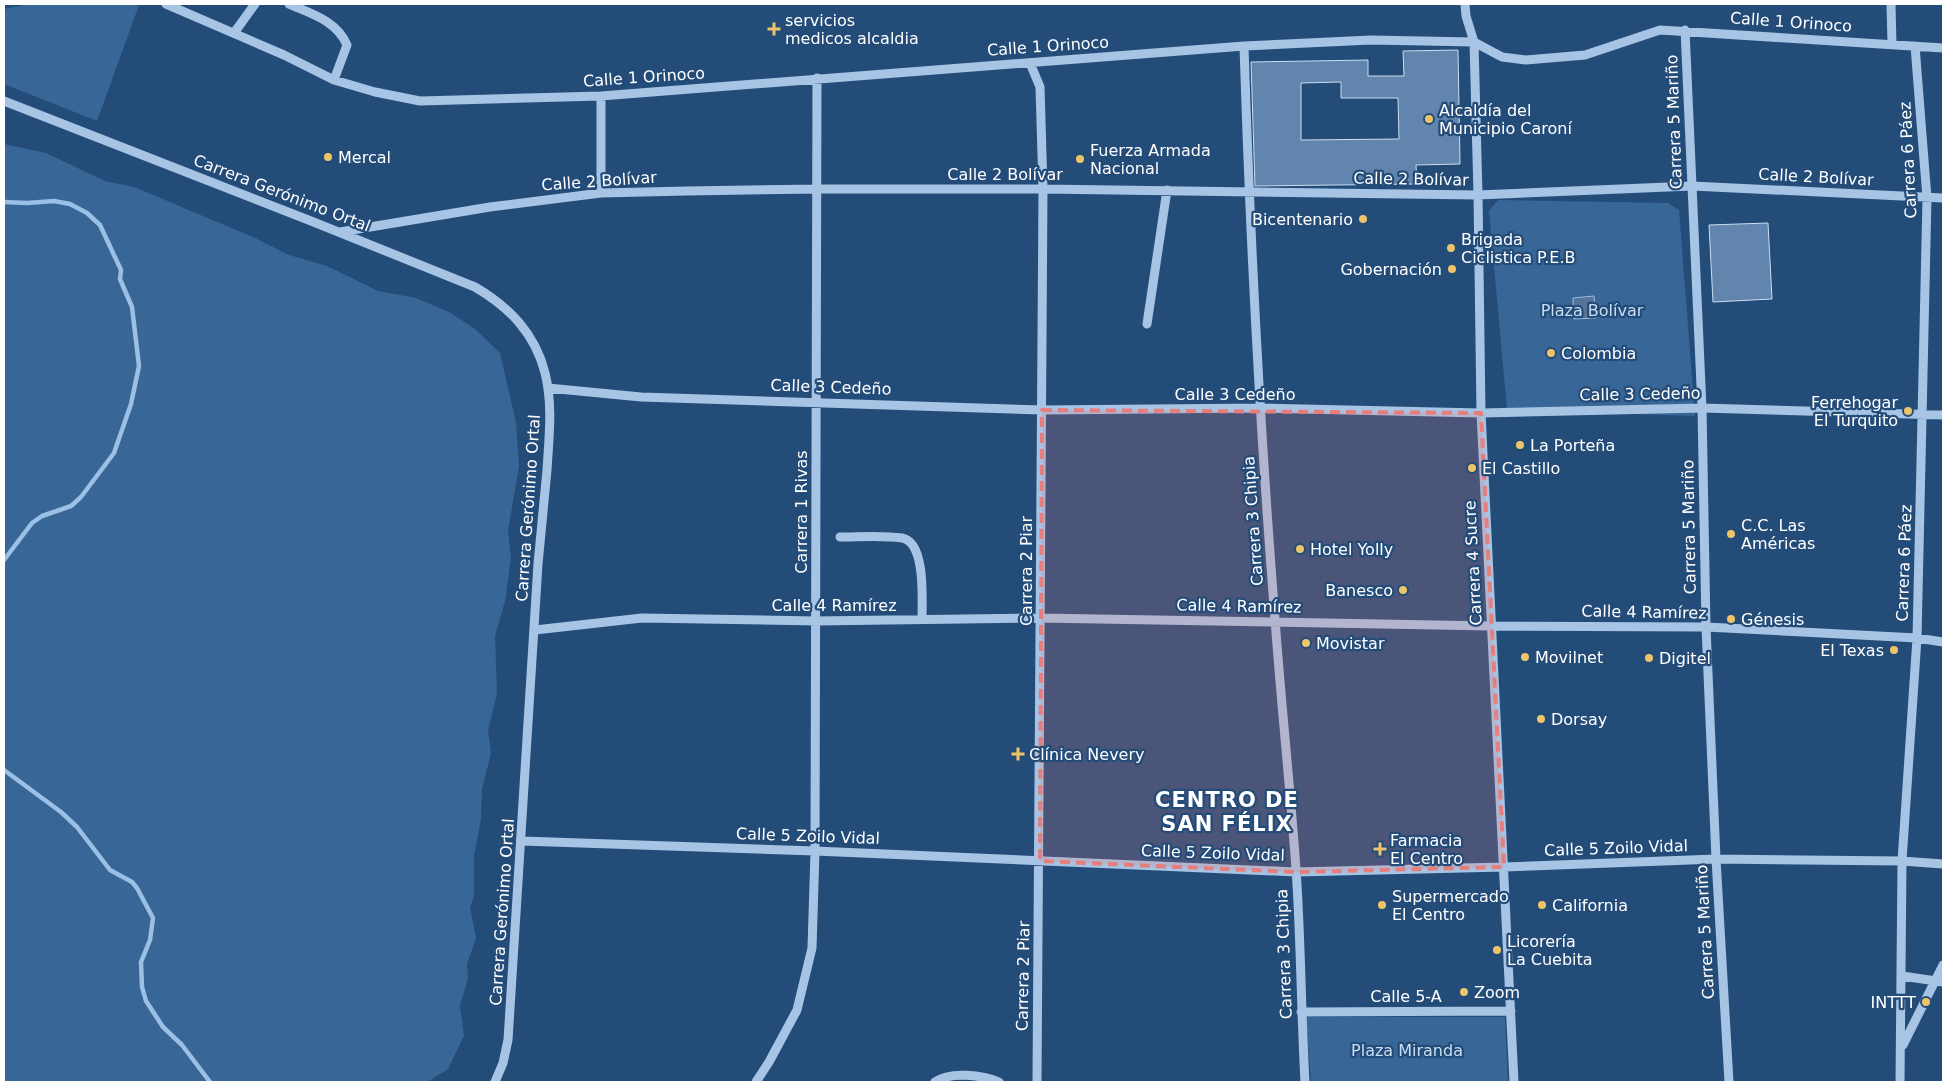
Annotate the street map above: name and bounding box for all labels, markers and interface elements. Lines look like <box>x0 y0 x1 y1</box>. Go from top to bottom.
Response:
street label: Calle 1 Orinoco <box>1729 8 1853 36</box>
place label: servicios medicos alcaldia <box>785 11 919 48</box>
marker: servicios medicos alcaldia <box>767 22 781 36</box>
street label: Calle 1 Orinoco <box>986 32 1110 60</box>
street label: Carrera 5 Mariño <box>1662 54 1686 190</box>
street label: Calle 1 Orinoco <box>582 63 706 91</box>
place label: Alcaldía del Municipio Caroní <box>1439 101 1572 138</box>
street label: Carrera 6 Páez <box>1895 101 1921 219</box>
marker: Alcaldía del Municipio Caroní <box>1423 113 1435 125</box>
place label: Fuerza Armada Nacional <box>1090 141 1211 178</box>
place label: Mercal <box>338 148 391 167</box>
street label: Carrera Gerónimo Ortal <box>191 150 373 236</box>
marker: Mercal <box>322 151 334 163</box>
marker: Fuerza Armada Nacional <box>1074 153 1086 165</box>
street label: Calle 2 Bolívar <box>1758 164 1875 190</box>
street label: Calle 2 Bolívar <box>947 165 1063 184</box>
street label: Calle 2 Bolívar <box>541 167 658 195</box>
street label: Calle 2 Bolívar <box>1353 168 1469 190</box>
place label: Bicentenario <box>1252 210 1353 229</box>
marker: Bicentenario <box>1357 213 1369 225</box>
place label: Brigada Ciclistica P.E.B <box>1461 230 1575 267</box>
marker: Brigada Ciclistica P.E.B <box>1445 242 1457 254</box>
place label: Gobernación <box>1340 260 1442 279</box>
marker: Gobernación <box>1446 263 1458 275</box>
park label: Plaza Bolívar <box>1541 301 1644 320</box>
place label: Colombia <box>1561 344 1636 363</box>
marker: Colombia <box>1545 347 1557 359</box>
street label: Calle 3 Cedeño <box>770 375 892 399</box>
street label: Calle 3 Cedeño <box>1579 383 1701 405</box>
street label: Calle 3 Cedeño <box>1174 385 1296 404</box>
place label: Ferrehogar El Turquito <box>1811 393 1898 430</box>
marker: Ferrehogar El Turquito <box>1902 405 1914 417</box>
street label: Carrera Gerónimo Ortal <box>512 414 544 602</box>
place label: La Porteña <box>1530 436 1615 455</box>
marker: La Porteña <box>1514 439 1526 451</box>
street label: Carrera 1 Rivas <box>792 450 811 574</box>
street label: Carrera 3 Chipia <box>1239 455 1267 587</box>
place label: El Castillo <box>1482 459 1560 478</box>
street label: Carrera 5 Mariño <box>1678 460 1700 594</box>
marker: El Castillo <box>1466 462 1478 474</box>
street label: Carrera 4 Sucre <box>1460 500 1486 626</box>
street label: Carrera 6 Páez <box>1892 504 1916 622</box>
street label: Carrera 2 Piar <box>1017 515 1036 626</box>
place label: C.C. Las Américas <box>1741 516 1815 553</box>
marker: C.C. Las Américas <box>1725 528 1737 540</box>
place label: Hotel Yolly <box>1310 540 1393 559</box>
marker: Hotel Yolly <box>1294 543 1306 555</box>
place label: Banesco <box>1325 581 1393 600</box>
marker: Banesco <box>1397 584 1409 596</box>
street label: Calle 4 Ramírez <box>1176 595 1302 617</box>
street label: Calle 4 Ramírez <box>771 596 897 615</box>
street label: Calle 4 Ramírez <box>1581 601 1707 623</box>
place label: Génesis <box>1741 610 1804 629</box>
marker: Génesis <box>1725 613 1737 625</box>
place label: Movistar <box>1316 634 1385 653</box>
marker: Movistar <box>1300 637 1312 649</box>
place label: El Texas <box>1820 641 1884 660</box>
marker: El Texas <box>1888 644 1900 656</box>
place label: Movilnet <box>1535 648 1603 667</box>
place label: Digitel <box>1659 649 1711 668</box>
marker: Movilnet <box>1519 651 1531 663</box>
marker: Digitel <box>1643 652 1655 664</box>
place label: Dorsay <box>1551 710 1607 729</box>
marker: Dorsay <box>1535 713 1547 725</box>
place label: Clínica Nevery <box>1029 745 1145 764</box>
marker: Clínica Nevery <box>1011 747 1025 761</box>
district label: CENTRO DE SAN FÉLIX <box>1155 788 1299 836</box>
street label: Carrera Gerónimo Ortal <box>486 818 518 1006</box>
street label: Calle 5 Zoilo Vidal <box>736 824 880 848</box>
place label: Farmacia El Centro <box>1390 831 1463 868</box>
street label: Calle 5 Zoilo Vidal <box>1544 836 1688 860</box>
street label: Calle 5 Zoilo Vidal <box>1141 841 1285 865</box>
marker: Farmacia El Centro <box>1374 843 1386 855</box>
street label: Carrera 5 Mariño <box>1692 864 1718 1000</box>
place label: Supermercado El Centro <box>1392 887 1509 924</box>
street label: Carrera 3 Chipia <box>1272 889 1296 1019</box>
place label: California <box>1552 896 1628 915</box>
marker: Supermercado El Centro <box>1376 899 1388 911</box>
marker: California <box>1536 899 1548 911</box>
street label: Carrera 2 Piar <box>1013 920 1033 1031</box>
place label: Licorería La Cuebita <box>1507 932 1593 969</box>
marker: Licorería La Cuebita <box>1491 944 1503 956</box>
place label: Zoom <box>1474 983 1520 1002</box>
marker: Zoom <box>1458 986 1470 998</box>
street label: Calle 5-A <box>1370 987 1442 1006</box>
place label: INTTT <box>1871 993 1916 1012</box>
marker: INTTT <box>1920 996 1932 1008</box>
park label: Plaza Miranda <box>1351 1041 1463 1060</box>

